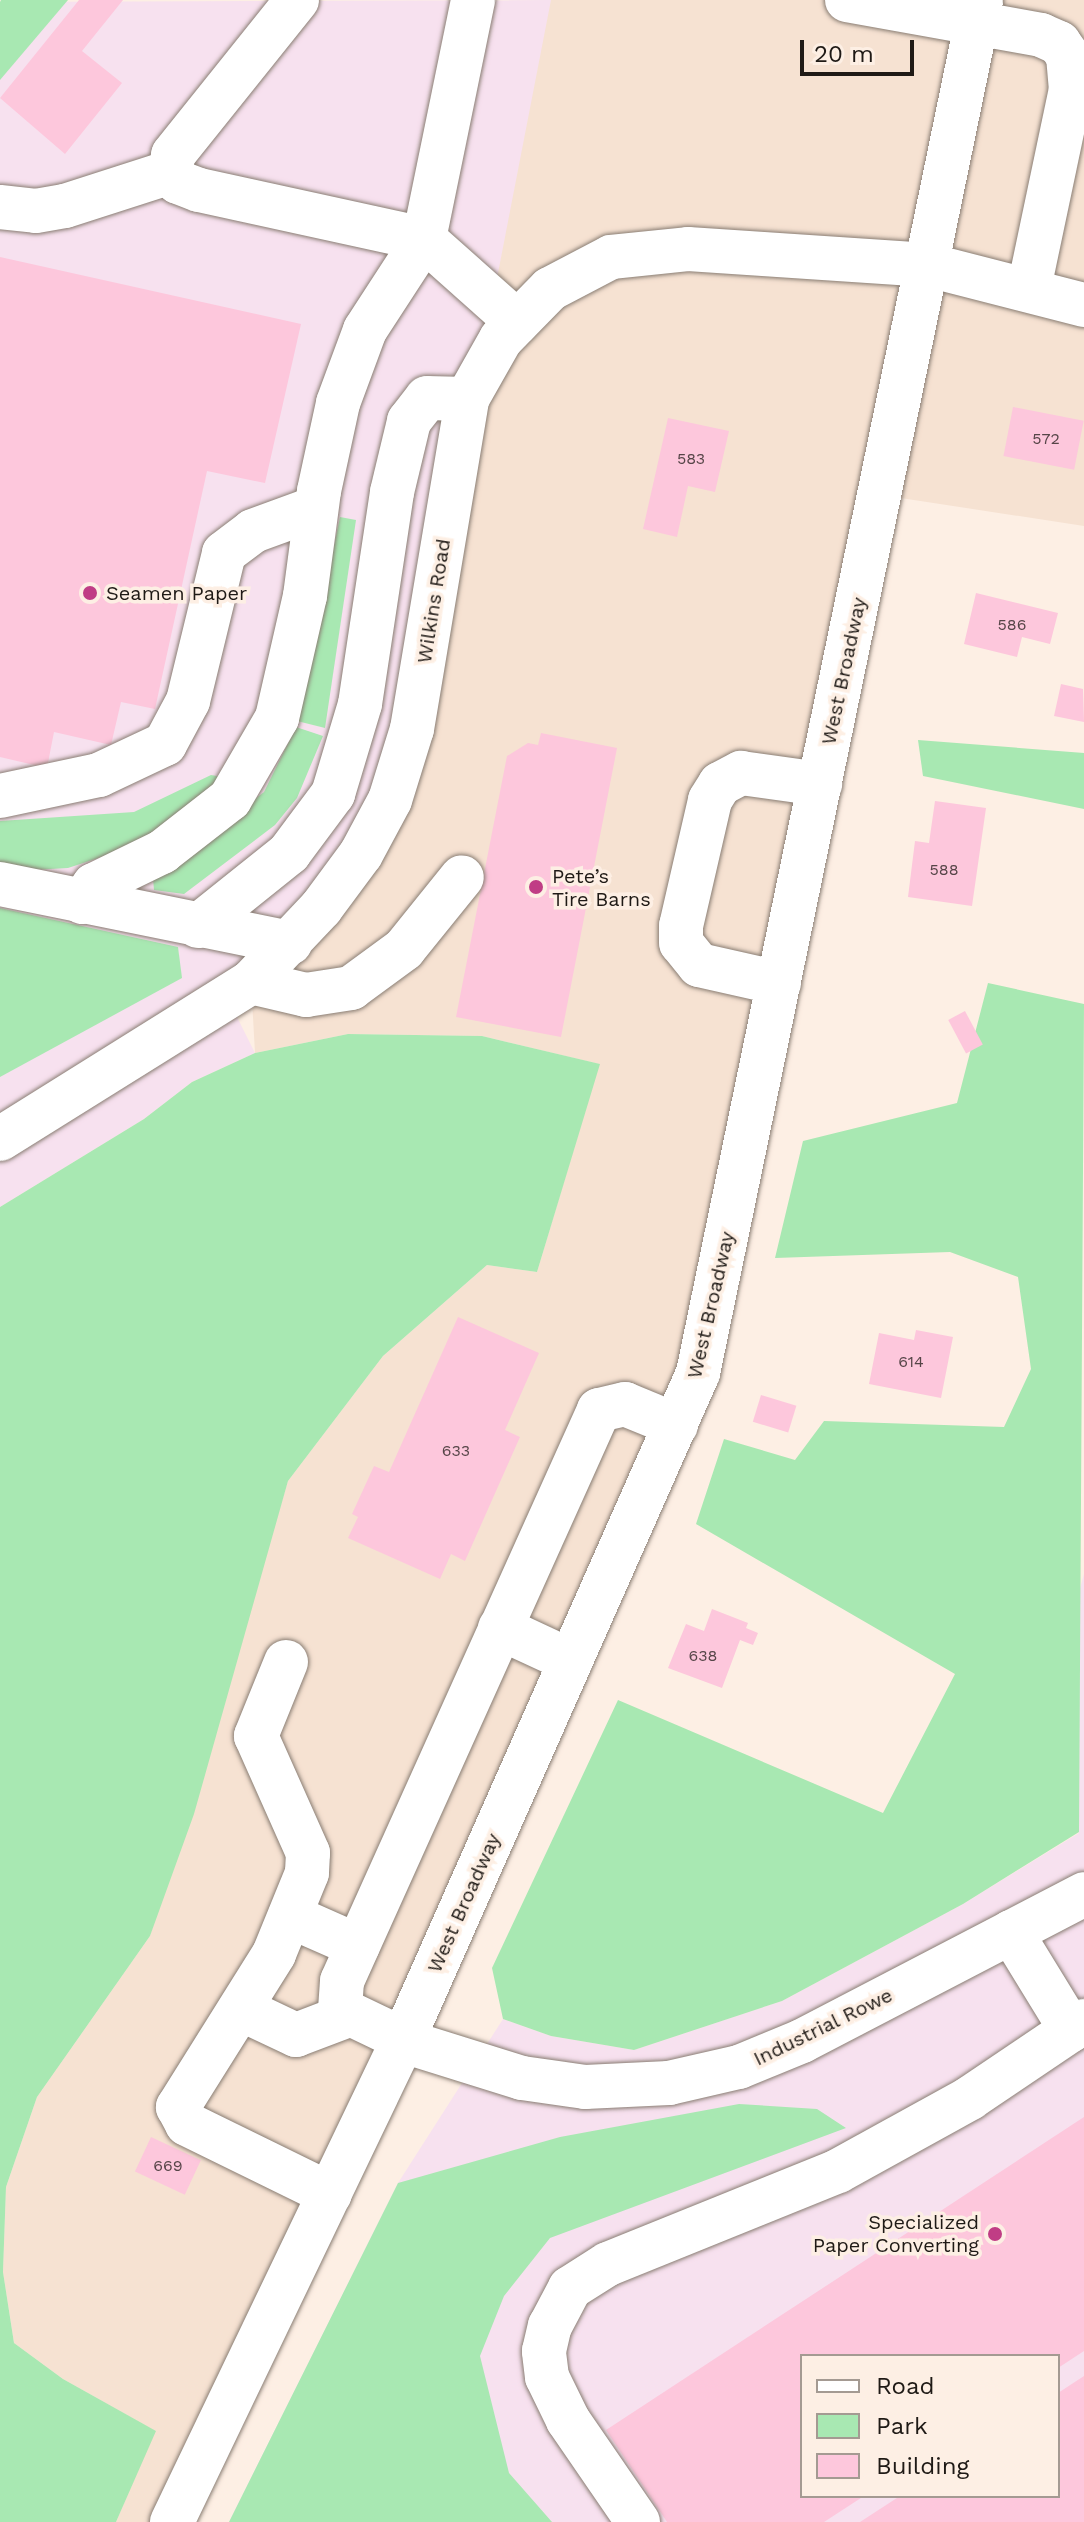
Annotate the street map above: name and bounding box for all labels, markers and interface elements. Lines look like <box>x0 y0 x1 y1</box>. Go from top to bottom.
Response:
scale bar <box>804 24 918 74</box>
text: 20 m <box>814 40 874 68</box>
house number: 572 <box>1032 429 1060 449</box>
house number: 583 <box>677 449 705 469</box>
street label: Wilkins Road <box>412 537 456 665</box>
place label: Seamen Paper <box>106 581 247 605</box>
marker: Seamen Paper <box>81 584 99 602</box>
street label: West Broadway <box>817 595 871 747</box>
house number: 586 <box>998 615 1026 635</box>
house number: 588 <box>929 860 959 880</box>
place label: Pete’s Tire Barns <box>552 864 651 911</box>
marker: Pete’s Tire Barns <box>527 878 545 896</box>
street label: West Broadway <box>682 1229 740 1381</box>
house number: 614 <box>898 1352 924 1372</box>
house number: 633 <box>442 1441 470 1461</box>
house number: 638 <box>689 1646 717 1666</box>
street label: West Broadway <box>423 1830 505 1976</box>
street label: Industrial Rowe <box>749 1983 897 2071</box>
house number: 669 <box>153 2156 183 2176</box>
place label: Specialized Paper Converting <box>812 2210 979 2257</box>
marker: Specialized Paper Converting <box>986 2225 1004 2243</box>
legend <box>800 2354 1060 2498</box>
text: Road <box>876 2372 935 2400</box>
text: Park <box>876 2412 928 2440</box>
text: Building <box>876 2452 969 2480</box>

